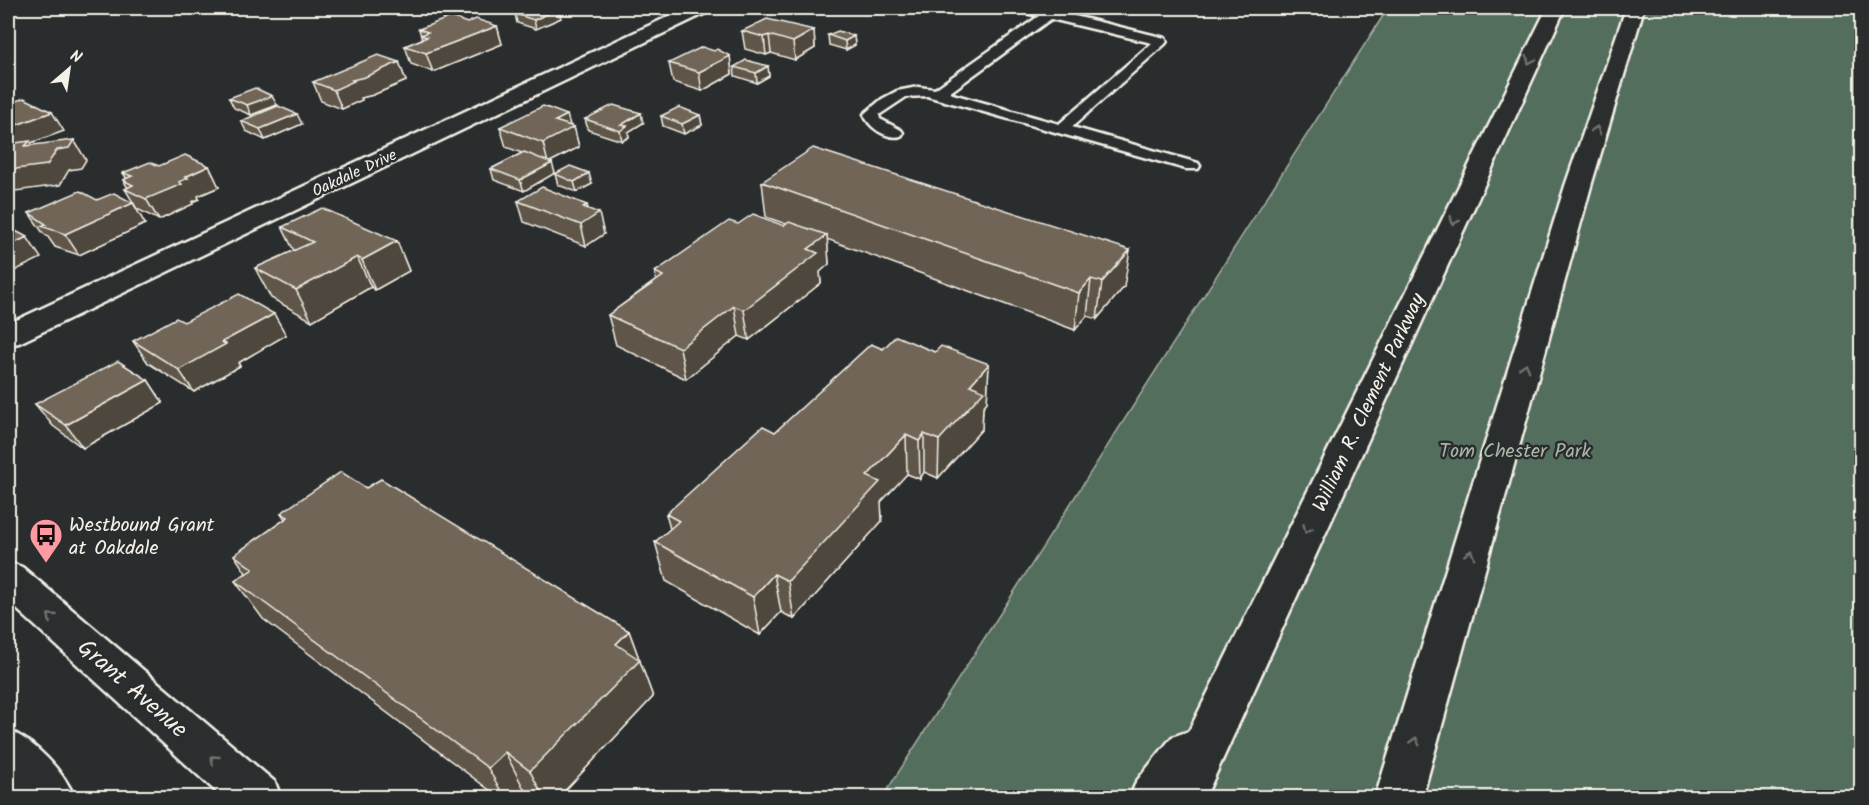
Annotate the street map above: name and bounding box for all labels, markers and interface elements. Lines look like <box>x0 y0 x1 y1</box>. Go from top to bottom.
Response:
north arrow <box>39 39 99 99</box>
text: N <box>65 44 86 71</box>
one-way arrow <box>1526 54 1538 65</box>
one-way arrow <box>1589 125 1601 136</box>
street label: Oakdale Drive <box>308 143 401 204</box>
one-way arrow <box>1450 214 1461 225</box>
street label: William R. Clement Parkway <box>1305 287 1435 518</box>
one-way arrow <box>1518 362 1530 373</box>
park label: Tom Chester Park <box>1439 436 1591 468</box>
place label: Westbound Grant at Oakdale <box>69 510 215 565</box>
bus stop icon: Westbound Grant at Oakdale <box>28 517 64 564</box>
one-way arrow <box>1302 523 1314 534</box>
one-way arrow <box>1463 549 1475 560</box>
one-way arrow <box>47 613 58 624</box>
street label: Grant Avenue <box>68 630 196 749</box>
one-way arrow <box>1408 736 1420 747</box>
one-way arrow <box>210 755 221 766</box>

